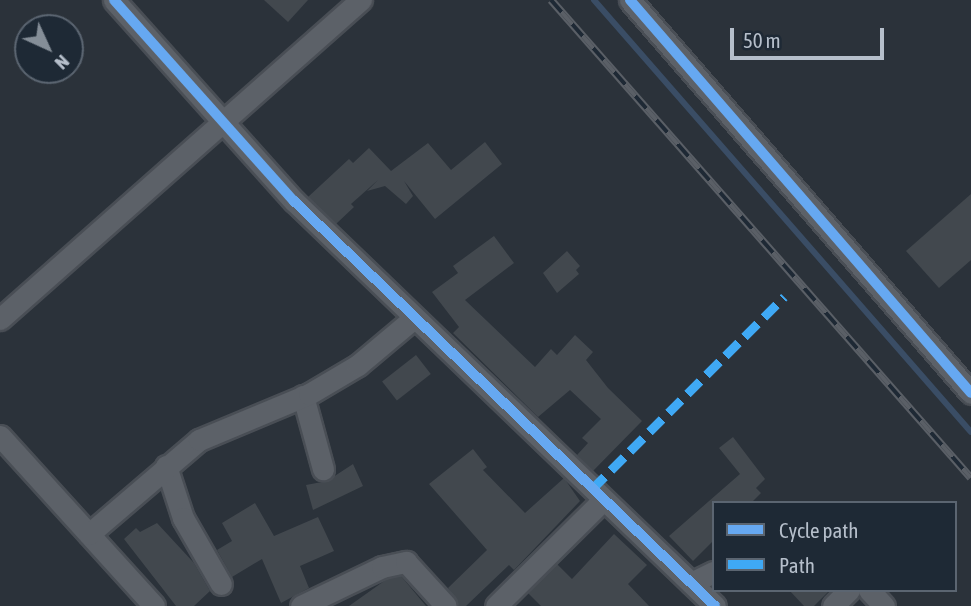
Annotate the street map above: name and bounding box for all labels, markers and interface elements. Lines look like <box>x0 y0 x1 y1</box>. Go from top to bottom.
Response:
north arrow <box>14 14 84 84</box>
scale bar <box>733 14 887 58</box>
text: 50 m <box>743 28 781 52</box>
text: N <box>51 51 74 74</box>
legend <box>712 501 957 592</box>
text: Cycle path <box>779 518 858 542</box>
text: Path <box>779 553 815 577</box>

